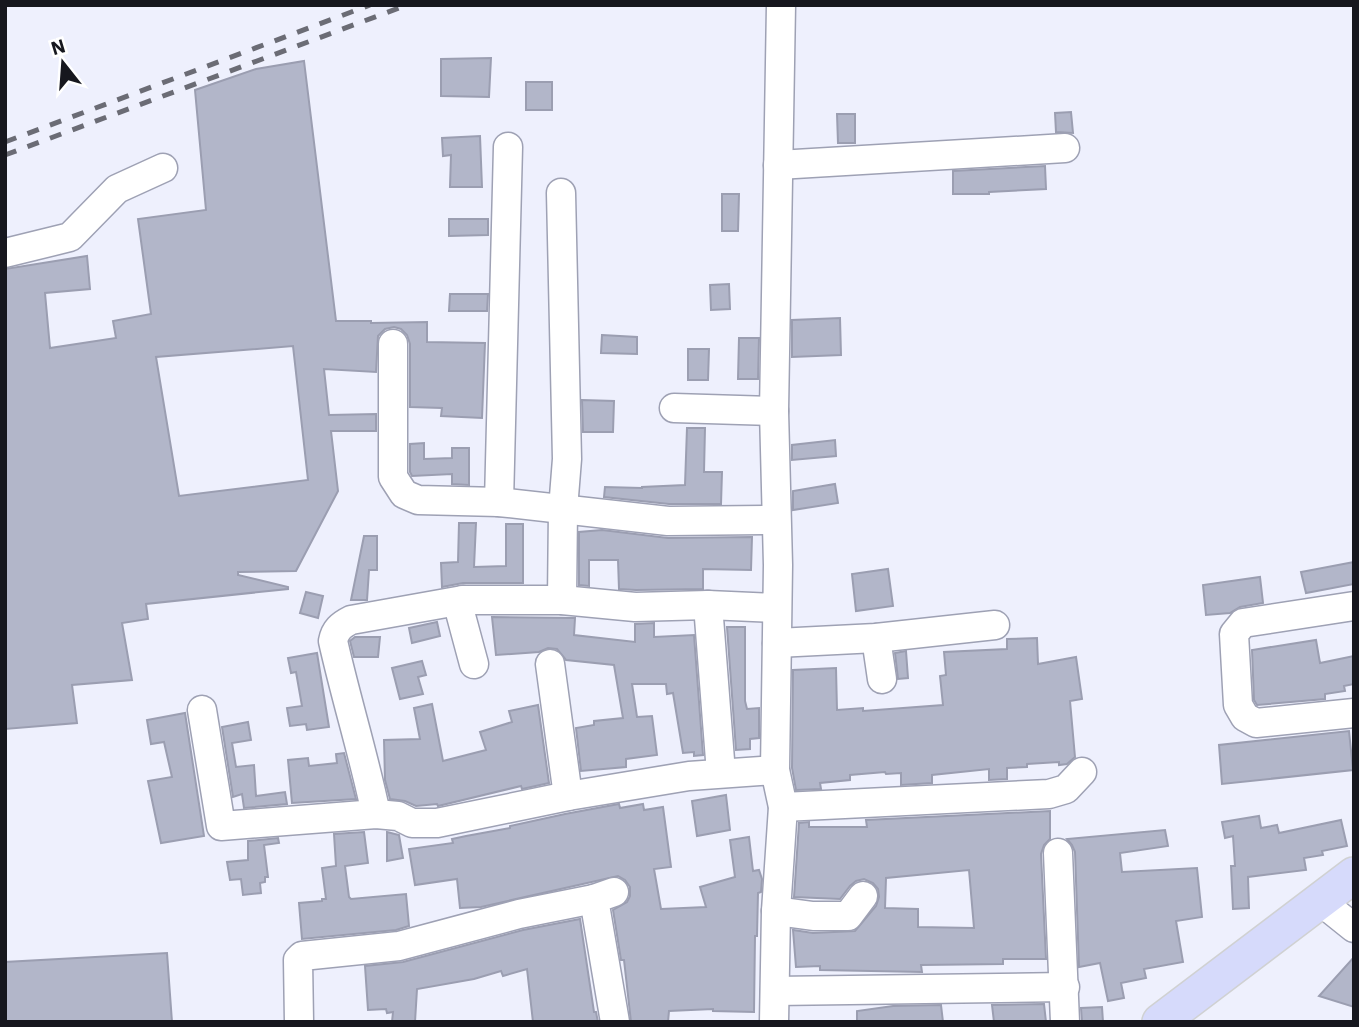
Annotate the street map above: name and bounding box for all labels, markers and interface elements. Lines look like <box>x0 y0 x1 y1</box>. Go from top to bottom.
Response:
north arrow <box>28 28 98 98</box>
text: N <box>48 33 68 60</box>

